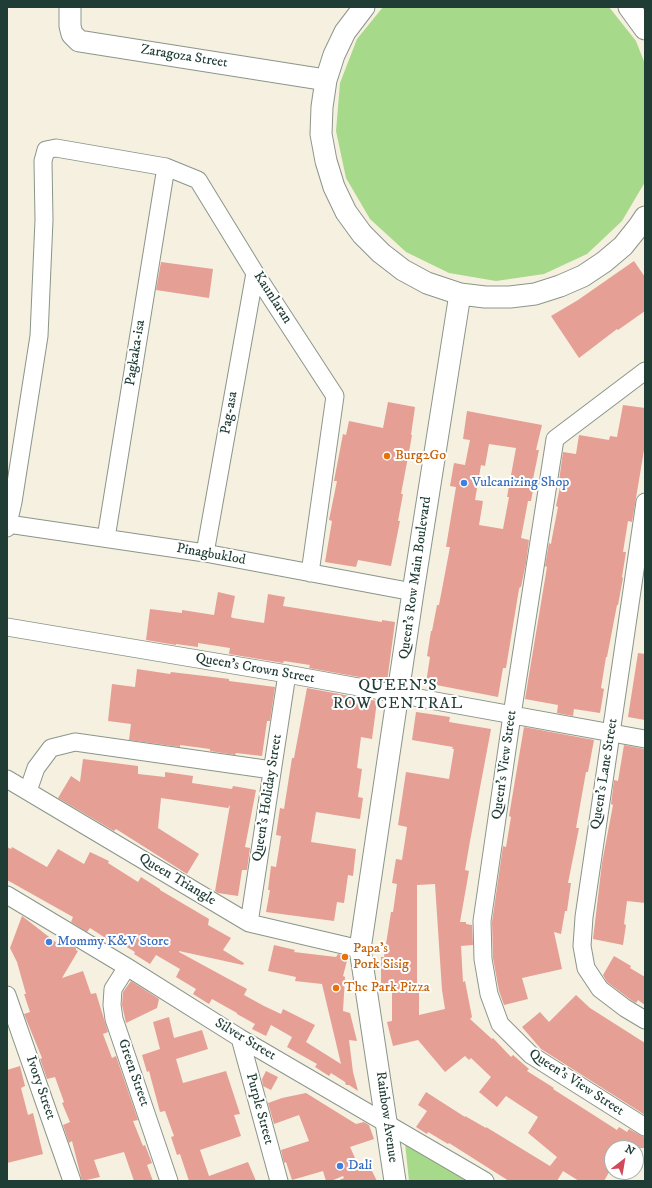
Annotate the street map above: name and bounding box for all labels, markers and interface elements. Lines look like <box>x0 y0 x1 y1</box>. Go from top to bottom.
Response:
street label: Zaragoza Street <box>139 42 229 72</box>
street label: Kaunlaran <box>249 269 295 327</box>
street label: Pagkaka-isa <box>122 319 150 387</box>
street label: Pag-asa <box>218 390 242 436</box>
place label: Burg2Go <box>395 448 446 464</box>
marker: Burg2Go <box>382 451 392 461</box>
place label: Vulcanizing Shop <box>472 475 569 491</box>
marker: Vulcanizing Shop <box>459 478 469 488</box>
street label: Queen's Row Main Boulevard <box>396 495 436 661</box>
street label: Pinagbuklod <box>175 541 247 569</box>
street label: Queen's Crown Street <box>194 650 316 688</box>
district label: QUEEN'S ROW CENTRAL <box>333 677 463 715</box>
street label: Queen's View Street <box>489 709 521 821</box>
street label: Queen's Lane Street <box>588 717 622 831</box>
street label: Queen's Holiday Street <box>250 733 286 863</box>
street label: Queen Triangle <box>135 850 219 910</box>
place label: Mommy K&V Store <box>57 934 169 950</box>
marker: Mommy K&V Store <box>44 937 54 947</box>
place label: Papa's Pork Sisig <box>353 941 409 974</box>
marker: Papa's Pork Sisig <box>340 952 350 962</box>
place label: The Park Pizza <box>344 980 430 996</box>
marker: The Park Pizza <box>331 983 341 993</box>
street label: Silver Street <box>211 1015 279 1065</box>
street label: Green Street <box>114 1037 152 1109</box>
street label: Queen's View Street <box>525 1046 627 1120</box>
street label: Ivory Street <box>21 1054 59 1122</box>
street label: Rainbow Avenue <box>371 1070 401 1164</box>
street label: Purple Street <box>241 1072 277 1146</box>
north arrow <box>604 1140 644 1180</box>
text: N <box>622 1142 637 1159</box>
place label: Dali <box>348 1158 372 1174</box>
marker: Dali <box>335 1161 345 1171</box>

